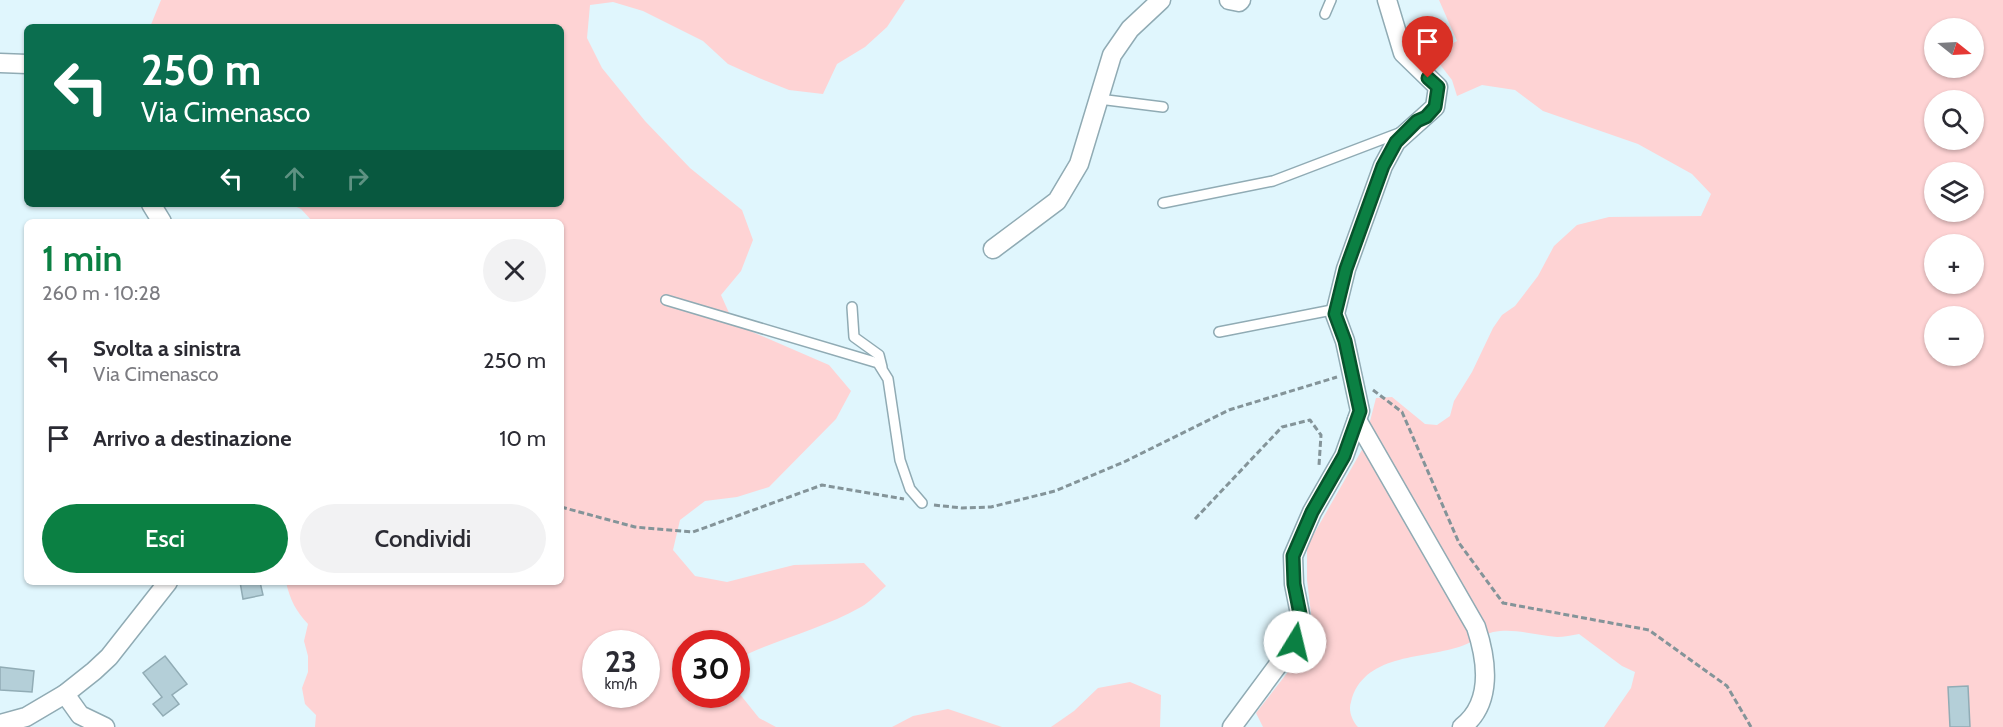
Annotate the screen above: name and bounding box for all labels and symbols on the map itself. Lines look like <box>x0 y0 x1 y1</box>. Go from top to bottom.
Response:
pin <box>1402 16 1453 78</box>
north arrow <box>1924 18 1984 78</box>
position arrow <box>1263 610 1327 674</box>
speed limit sign: 30 <box>672 630 750 708</box>

